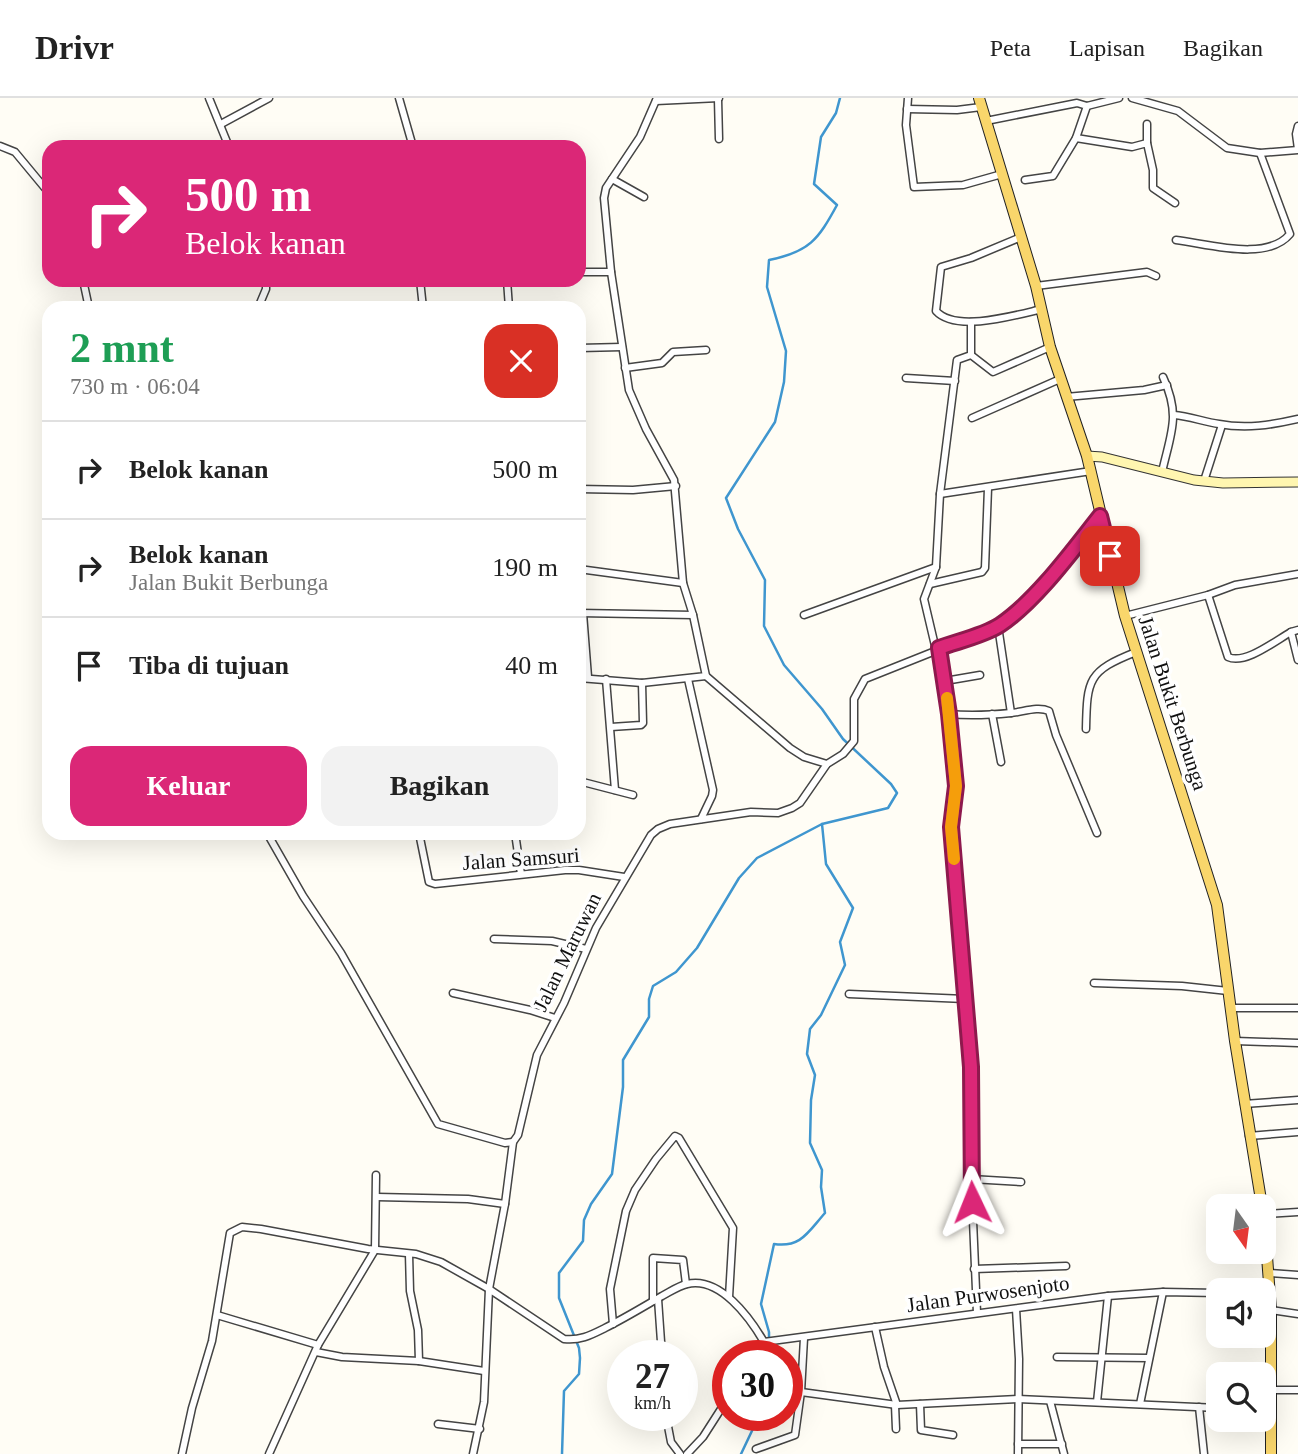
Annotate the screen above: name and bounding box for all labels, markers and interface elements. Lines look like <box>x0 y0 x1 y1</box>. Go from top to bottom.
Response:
text: Drivr <box>35 30 114 66</box>
text: Peta <box>990 35 1031 61</box>
text: Lapisan <box>1069 35 1145 61</box>
text: Bagikan <box>1183 35 1263 61</box>
text: 500 m <box>185 167 312 222</box>
icon: right <box>70 168 161 259</box>
text: Belok kanan <box>185 225 346 261</box>
button: close <box>484 324 558 398</box>
text: 2 mnt <box>70 325 174 371</box>
text: 730 m · 06:04 <box>70 374 200 399</box>
icon: right <box>70 451 108 489</box>
text: Belok kanan <box>129 455 268 484</box>
text: 500 m <box>492 455 558 484</box>
pin <box>1080 526 1140 586</box>
icon: arrive <box>1091 537 1129 575</box>
text: Belok kanan <box>129 540 268 569</box>
icon: right <box>70 549 108 587</box>
text: 190 m <box>492 553 558 582</box>
text: Jalan Bukit Berbunga <box>129 570 328 595</box>
street label: Jalan Bukit Berbunga <box>1133 613 1213 794</box>
icon: arrive <box>70 647 108 685</box>
text: Tiba di tujuan <box>129 651 289 680</box>
text: 40 m <box>505 651 558 680</box>
button: Keluar <box>70 746 307 826</box>
button: Bagikan <box>321 746 558 826</box>
street label: Jalan Samsuri <box>462 843 580 875</box>
street label: Jalan Maruwan <box>528 888 606 1015</box>
position arrow <box>935 1165 1009 1239</box>
north arrow <box>1206 1194 1276 1264</box>
map controls <box>1206 1194 1276 1432</box>
street label: Jalan Purwosenjoto <box>905 1271 1071 1317</box>
button: sound <box>1206 1278 1276 1348</box>
speed limit sign: 30 <box>712 1340 803 1431</box>
text: 27 <box>635 1357 670 1396</box>
button: search <box>1206 1362 1276 1432</box>
text: km/h <box>634 1393 671 1413</box>

